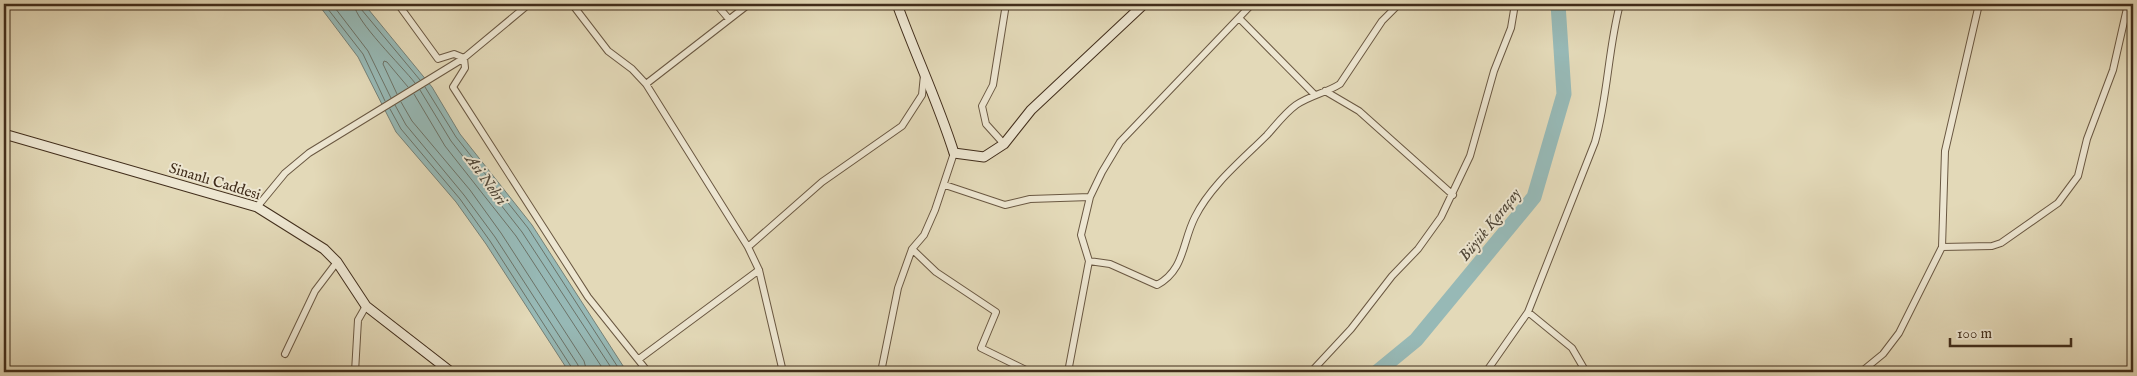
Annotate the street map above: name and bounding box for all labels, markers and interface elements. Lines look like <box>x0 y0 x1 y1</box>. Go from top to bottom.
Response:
water label: Asi Nehri <box>459 149 512 211</box>
street label: Sinanlı Caddesi <box>167 159 263 204</box>
water label: Büyük Karaçay <box>1455 184 1527 266</box>
scale bar <box>1950 316 2071 348</box>
text: 100 m <box>1957 324 1993 343</box>

